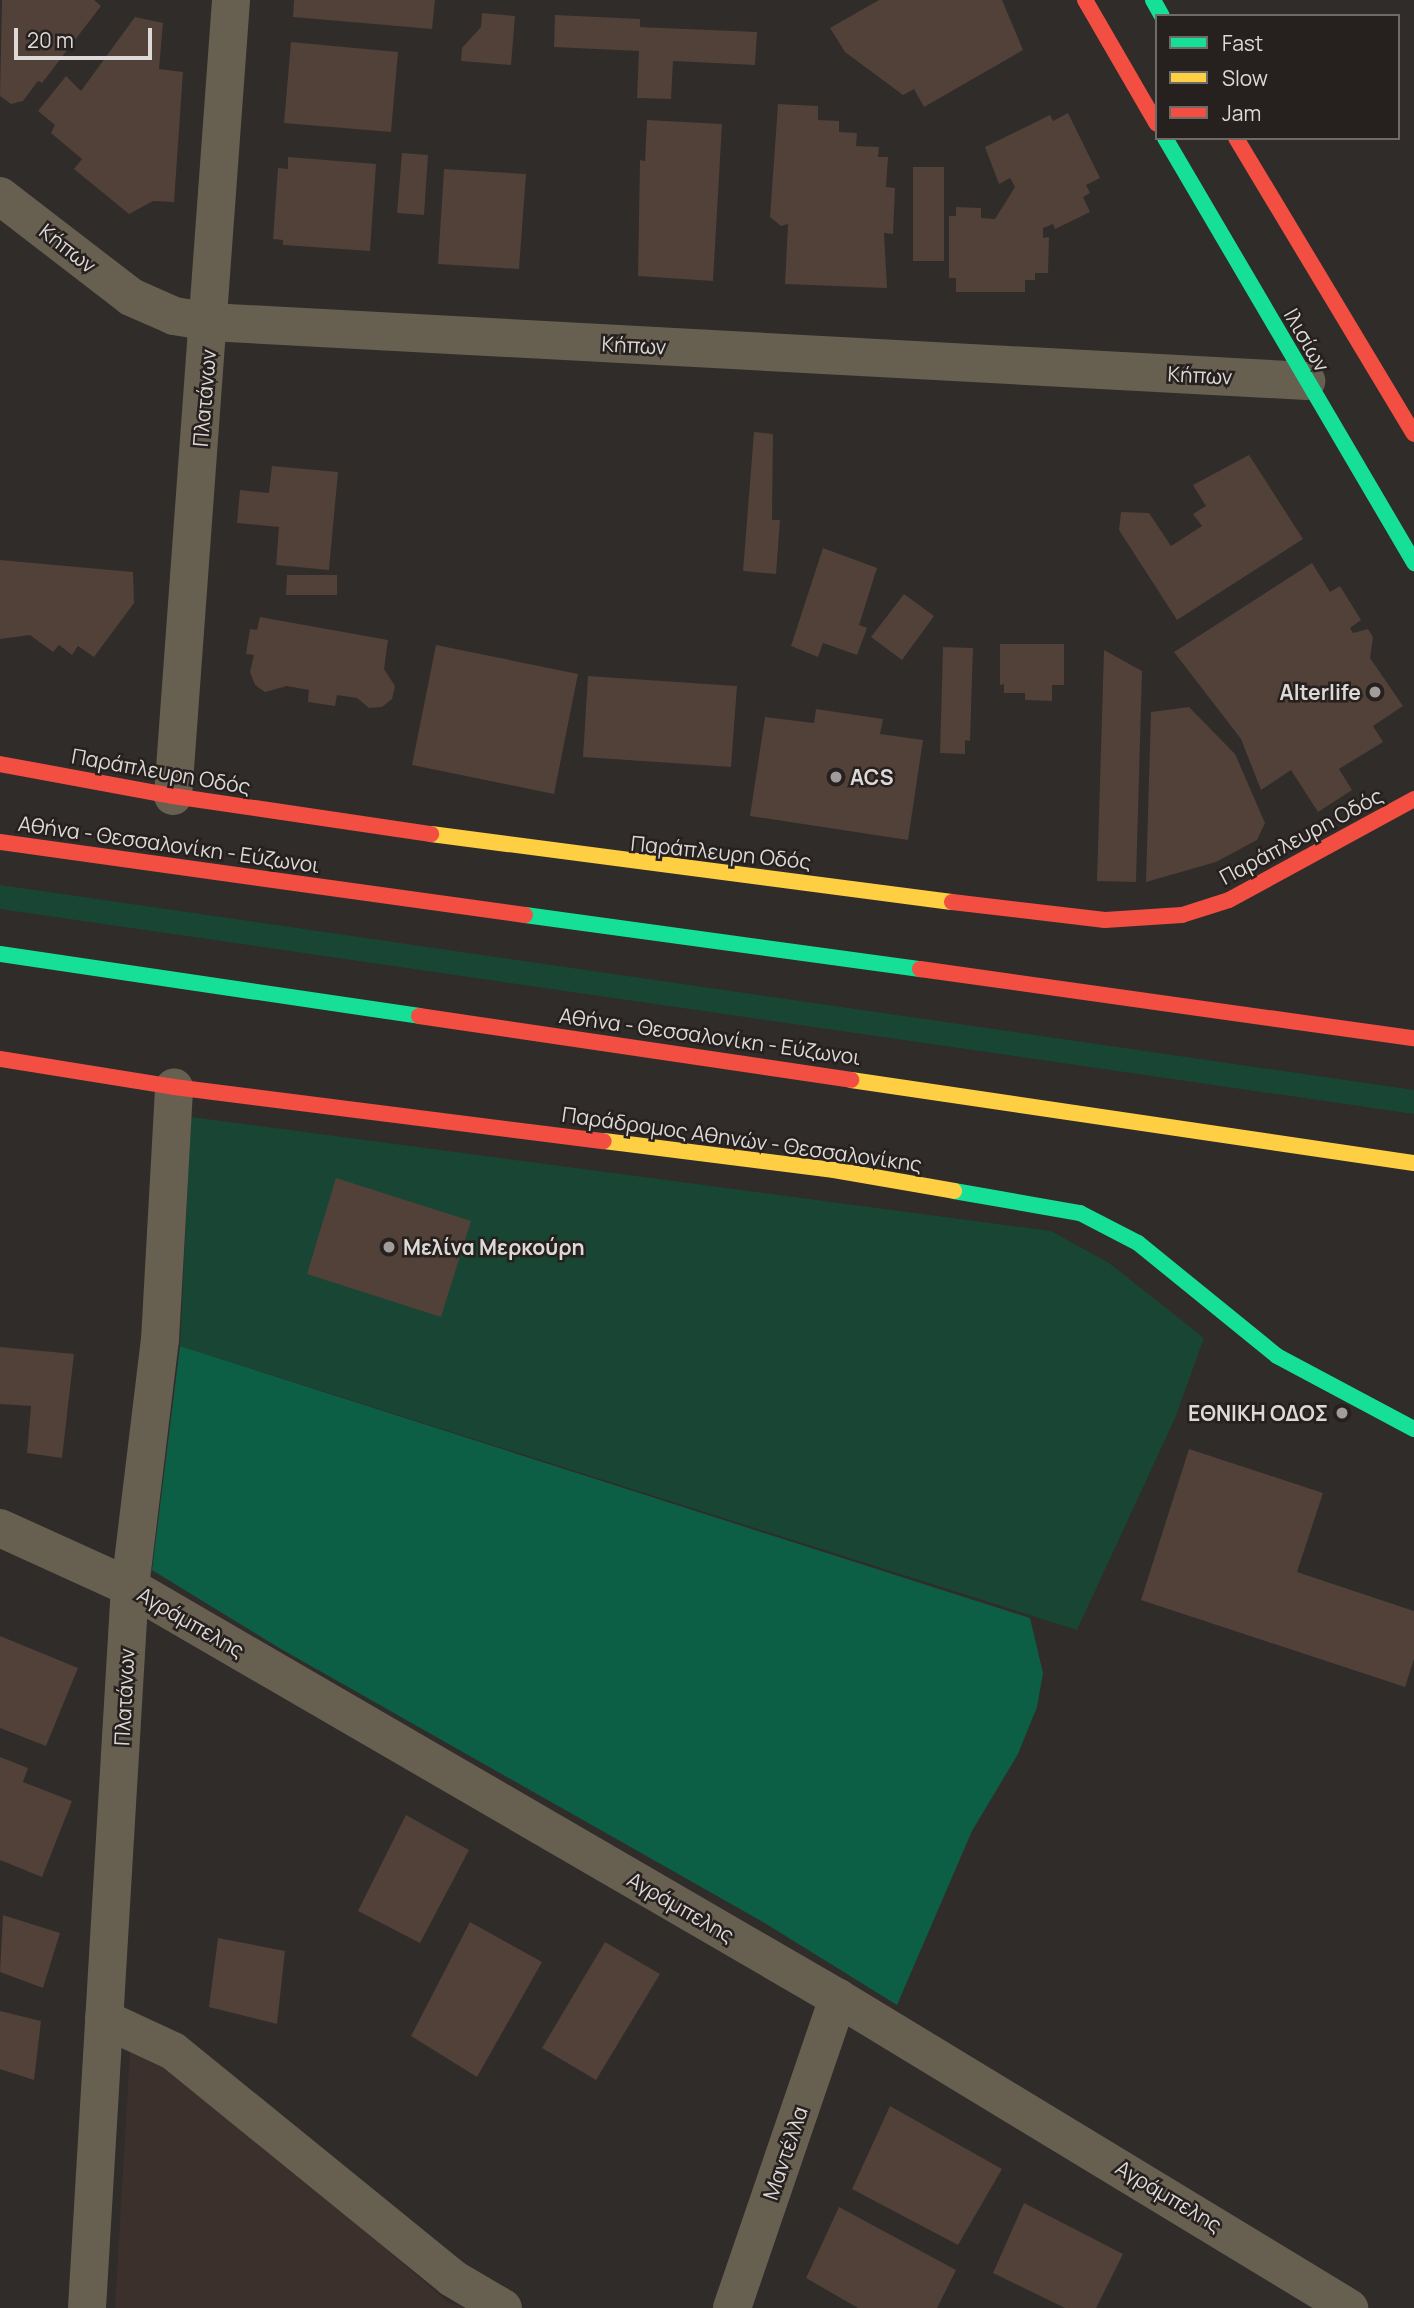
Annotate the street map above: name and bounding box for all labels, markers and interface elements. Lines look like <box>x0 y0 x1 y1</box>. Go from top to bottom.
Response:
scale bar <box>18 14 156 58</box>
legend <box>1155 14 1400 140</box>
text: 20 m <box>27 26 74 54</box>
text: Fast <box>1222 29 1263 57</box>
text: Slow <box>1222 64 1268 92</box>
text: Jam <box>1222 99 1261 127</box>
street label: Κήπων <box>35 218 101 278</box>
street label: Ιλισίων <box>1279 304 1335 376</box>
street label: Κήπων <box>601 331 667 359</box>
street label: Πλατάνων <box>187 348 221 448</box>
street label: Κήπων <box>1167 361 1233 389</box>
place label: Alterlife <box>1280 679 1361 705</box>
marker: Alterlife <box>1367 684 1383 700</box>
street label: Παράπλευρη Οδός <box>70 743 252 799</box>
place label: ACS <box>850 764 894 790</box>
marker: ACS <box>828 769 844 785</box>
street label: Παράπλευρη Οδός <box>1215 782 1387 890</box>
street label: Αθήνα - Θεσσαλονίκη - Εύζωνοι <box>16 810 322 878</box>
street label: Παράπλευρη Οδός <box>630 830 812 874</box>
street label: Αθήνα - Θεσσαλονίκη - Εύζωνοι <box>557 1002 863 1070</box>
street label: Παράδρομος Αθηνών - Θεσσαλονίκης <box>560 1101 924 1177</box>
place label: Μελίνα Μερκούρη <box>403 1234 585 1260</box>
marker: Μελίνα Μερκούρη <box>381 1239 397 1255</box>
place label: ΕΘΝΙΚΗ ΟΔΟΣ <box>1188 1400 1328 1426</box>
marker: ΕΘΝΙΚΗ ΟΔΟΣ <box>1334 1405 1350 1421</box>
street label: Αγράμπελης <box>133 1581 249 1663</box>
street label: Πλατάνων <box>109 1647 139 1747</box>
street label: Αγράμπελης <box>623 1866 739 1948</box>
street label: Μαντέλλα <box>757 2103 813 2203</box>
street label: Αγράμπελης <box>1111 2155 1227 2237</box>

